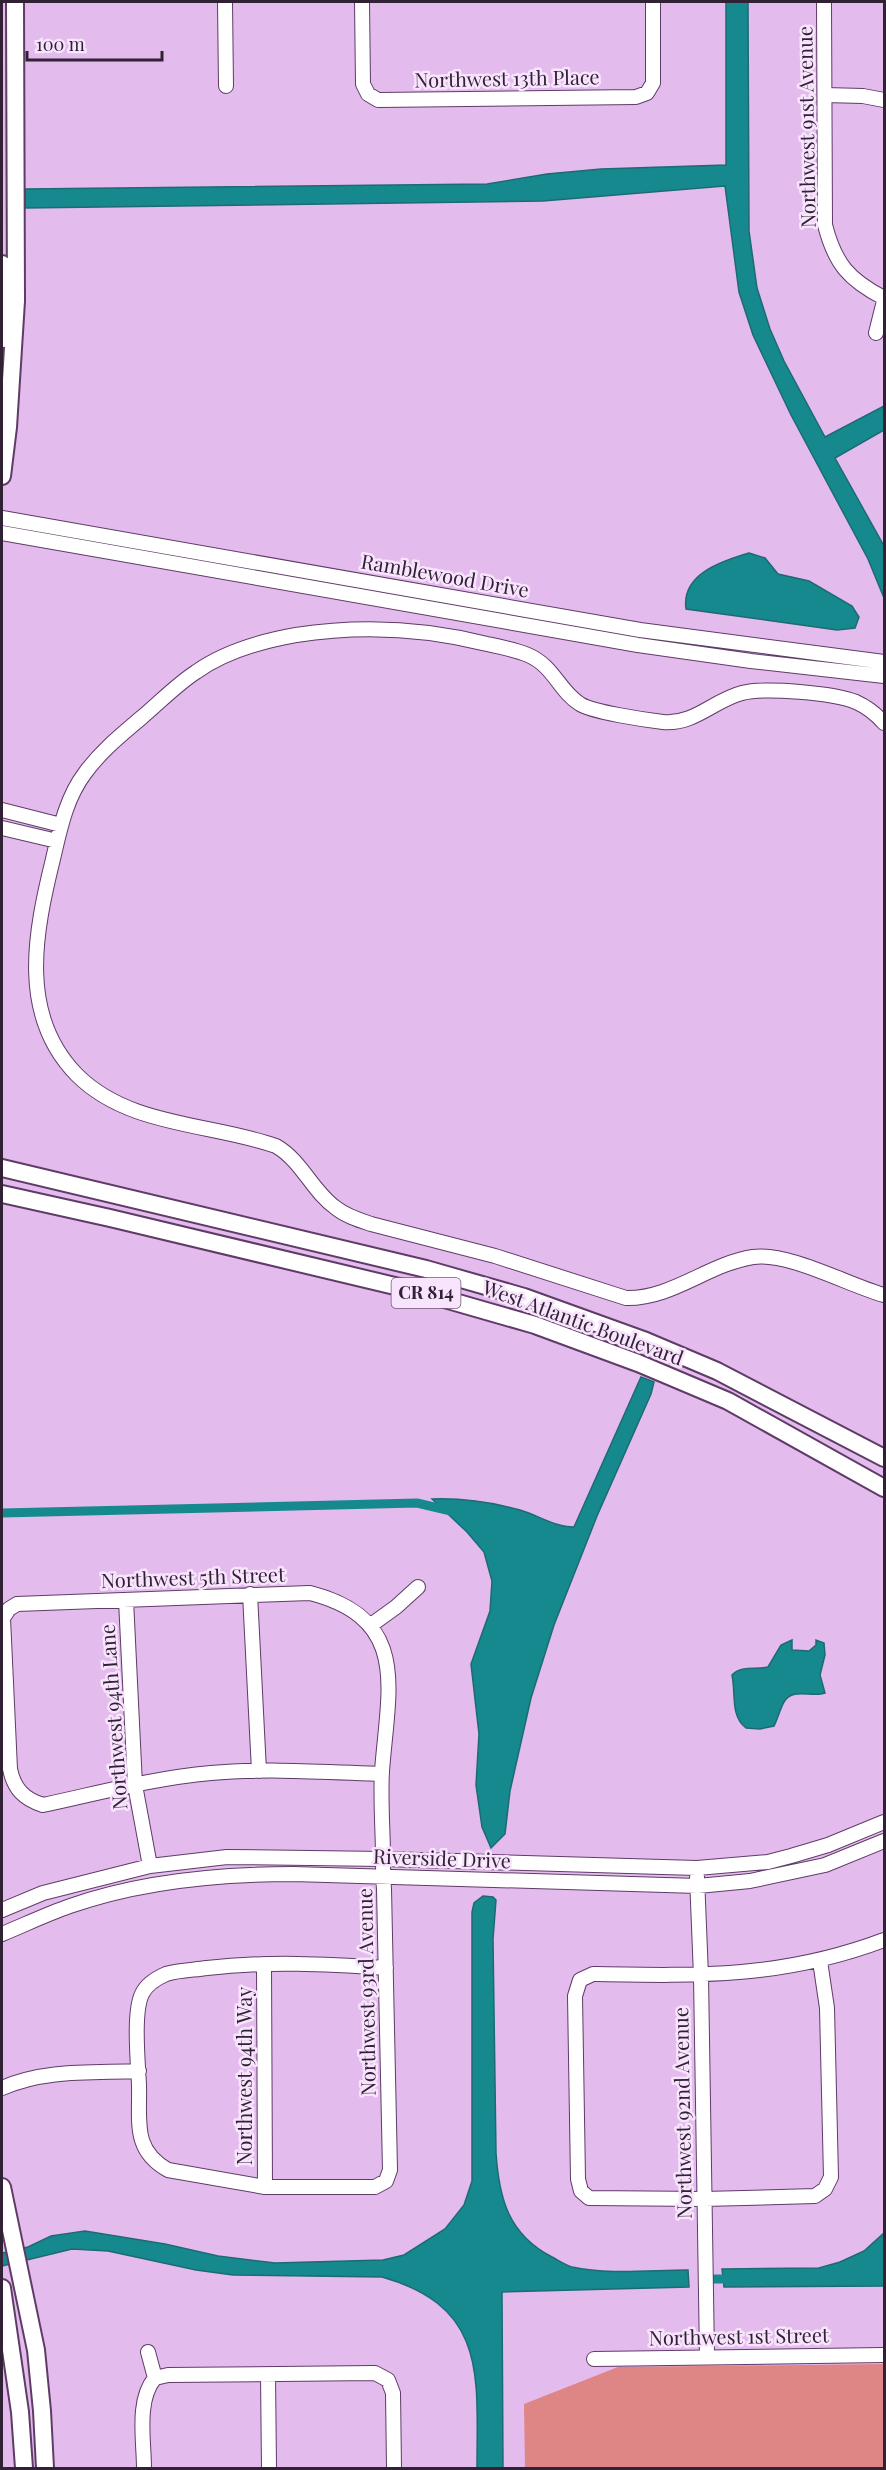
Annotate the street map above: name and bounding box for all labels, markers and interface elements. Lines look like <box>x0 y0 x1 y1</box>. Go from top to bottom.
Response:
scale bar <box>27 24 162 62</box>
street label: Northwest 91st Avenue <box>790 26 821 228</box>
text: 100 m <box>36 32 85 56</box>
street label: Northwest 13th Place <box>414 62 600 93</box>
street label: Ramblewood Drive <box>359 546 531 603</box>
street label: West Atlantic Boulevard <box>478 1272 688 1371</box>
road number: CR 814 <box>392 1278 460 1308</box>
street label: Northwest 5th Street <box>100 1560 286 1593</box>
street label: Northwest 94th Lane <box>93 1623 132 1811</box>
street label: Riverside Drive <box>373 1842 511 1873</box>
street label: Northwest 93rd Avenue <box>350 1888 381 2096</box>
street label: Northwest 94th Way <box>230 1987 257 2165</box>
street label: Northwest 92nd Avenue <box>666 2007 697 2219</box>
street label: Northwest 1st Street <box>649 2320 830 2351</box>

